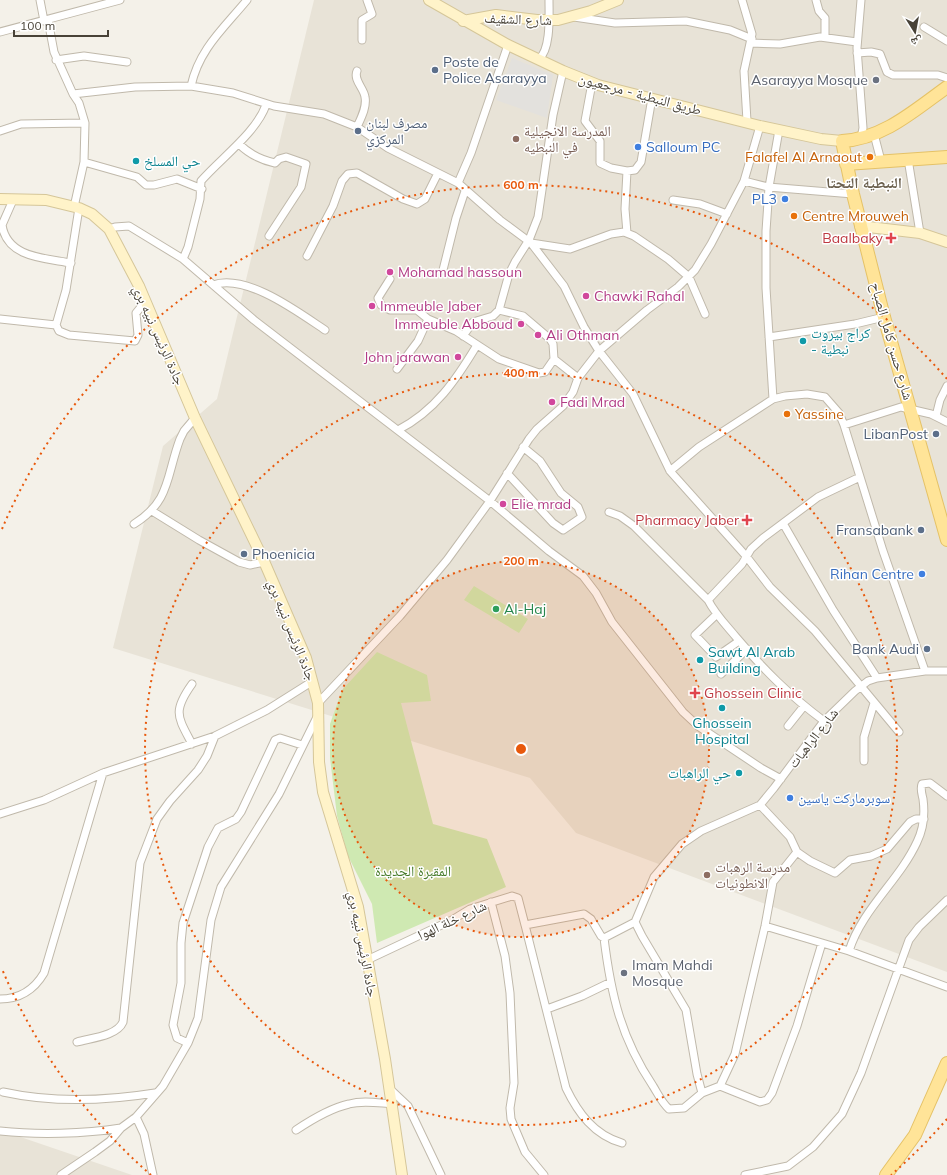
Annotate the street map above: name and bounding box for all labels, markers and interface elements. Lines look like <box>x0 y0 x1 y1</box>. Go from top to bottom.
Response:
street label: شارع الشقيف <box>484 9 552 30</box>
scale bar <box>14 12 108 38</box>
north arrow <box>895 12 935 52</box>
text: 100 m <box>20 18 55 33</box>
text: ش <box>909 33 924 50</box>
place label: Poste de Police Asarayya <box>443 53 547 87</box>
marker: Poste de Police Asarayya <box>430 65 440 75</box>
street label: طريق النبطية - مرجعيون <box>576 69 704 120</box>
place label: Asarayya Mosque <box>751 71 868 89</box>
marker: Asarayya Mosque <box>871 75 881 85</box>
place label: مصرف لبنان المركزي <box>366 114 427 151</box>
place label: المدرسة الانجيلية في النبطيه <box>524 122 611 159</box>
marker: مصرف لبنان المركزي <box>353 126 363 136</box>
marker: المدرسة الانجيلية في النبطيه <box>511 134 521 144</box>
place label: Salloum PC <box>646 138 720 156</box>
marker: Salloum PC <box>633 142 643 152</box>
place label: Falafel Al Arnaout <box>745 148 862 166</box>
place label: حي المسلخ <box>144 152 200 173</box>
marker: Falafel Al Arnaout <box>865 152 875 162</box>
marker: حي المسلخ <box>131 156 141 166</box>
district label: النبطية التحتا <box>826 173 902 192</box>
text: 600 m <box>503 177 539 192</box>
place label: PL3 <box>752 190 777 208</box>
marker: PL3 <box>780 194 790 204</box>
place label: Centre Mrouweh <box>802 207 909 225</box>
marker: Centre Mrouweh <box>789 211 799 221</box>
place label: Baalbaky <box>822 229 884 247</box>
marker: Baalbaky <box>886 233 896 243</box>
place label: Mohamad hassoun <box>398 263 522 281</box>
marker: Mohamad hassoun <box>385 267 395 277</box>
street label: شارع حسن كامل الصباح <box>866 280 917 402</box>
street label: جادة الرئيس نبيه بري <box>127 282 189 389</box>
place label: Chawki Rahal <box>594 287 684 305</box>
marker: Chawki Rahal <box>581 291 591 301</box>
place label: Immeuble Jaber <box>380 297 482 315</box>
marker: Immeuble Jaber <box>367 301 377 311</box>
place label: Immeuble Abboud <box>395 315 513 333</box>
marker: Immeuble Abboud <box>516 319 526 329</box>
place label: كراج بيروت - نبطية <box>811 324 870 358</box>
place label: Ali Othman <box>546 326 619 344</box>
marker: Ali Othman <box>533 330 543 340</box>
marker: كراج بيروت - نبطية <box>798 336 808 346</box>
place label: John jarawan <box>364 348 450 366</box>
marker: John jarawan <box>453 352 463 362</box>
text: 400 m <box>503 365 539 380</box>
place label: Fadi Mrad <box>560 393 625 411</box>
marker: Fadi Mrad <box>547 397 557 407</box>
place label: Yassine <box>794 405 844 423</box>
marker: Yassine <box>782 409 792 419</box>
place label: LibanPost <box>863 425 928 443</box>
marker: LibanPost <box>931 429 941 439</box>
place label: Elie mrad <box>511 495 571 513</box>
marker: Elie mrad <box>498 499 508 509</box>
place label: Pharmacy Jaber <box>635 511 740 529</box>
marker: Pharmacy Jaber <box>742 515 752 525</box>
place label: Fransabank <box>836 521 914 539</box>
marker: Fransabank <box>916 525 926 535</box>
place label: Phoenicia <box>252 545 315 563</box>
marker: Phoenicia <box>239 549 249 559</box>
text: 200 m <box>503 553 539 568</box>
place label: Rihan Centre <box>830 565 914 583</box>
marker: Rihan Centre <box>917 569 927 579</box>
street label: جادة الرئيس نبيه بري <box>261 577 321 684</box>
place label: Al-Haj <box>504 600 546 618</box>
marker: Al-Haj <box>491 604 501 614</box>
place label: Bank Audi <box>852 640 919 658</box>
place label: Sawt Al Arab Building <box>708 643 795 677</box>
marker: Bank Audi <box>922 644 932 654</box>
marker: Sawt Al Arab Building <box>695 655 705 665</box>
place label: Ghossein Clinic <box>704 684 802 702</box>
marker: Ghossein Clinic <box>689 687 701 699</box>
marker: Ghossein Hospital <box>717 703 727 713</box>
street label: شارع الراهبات <box>784 704 843 772</box>
place label: Ghossein Hospital <box>692 714 752 748</box>
centre of rings <box>514 742 528 756</box>
place label: حي الراهبات <box>668 764 731 785</box>
marker: حي الراهبات <box>734 768 744 778</box>
place label: سوبرماركت ياسين <box>798 789 890 807</box>
marker: سوبرماركت ياسين <box>785 793 795 803</box>
place label: مدرسة الرهبات الانطونيات <box>715 858 790 892</box>
park label: المقبرة الجديدة <box>375 862 451 880</box>
marker: مدرسة الرهبات الانطونيات <box>702 870 712 880</box>
street label: جادة الرئيس نبيه بري <box>341 890 382 999</box>
street label: شارع خلة الهوا <box>415 896 490 945</box>
place label: Imam Mahdi Mosque <box>632 956 713 990</box>
marker: Imam Mahdi Mosque <box>619 968 629 978</box>

